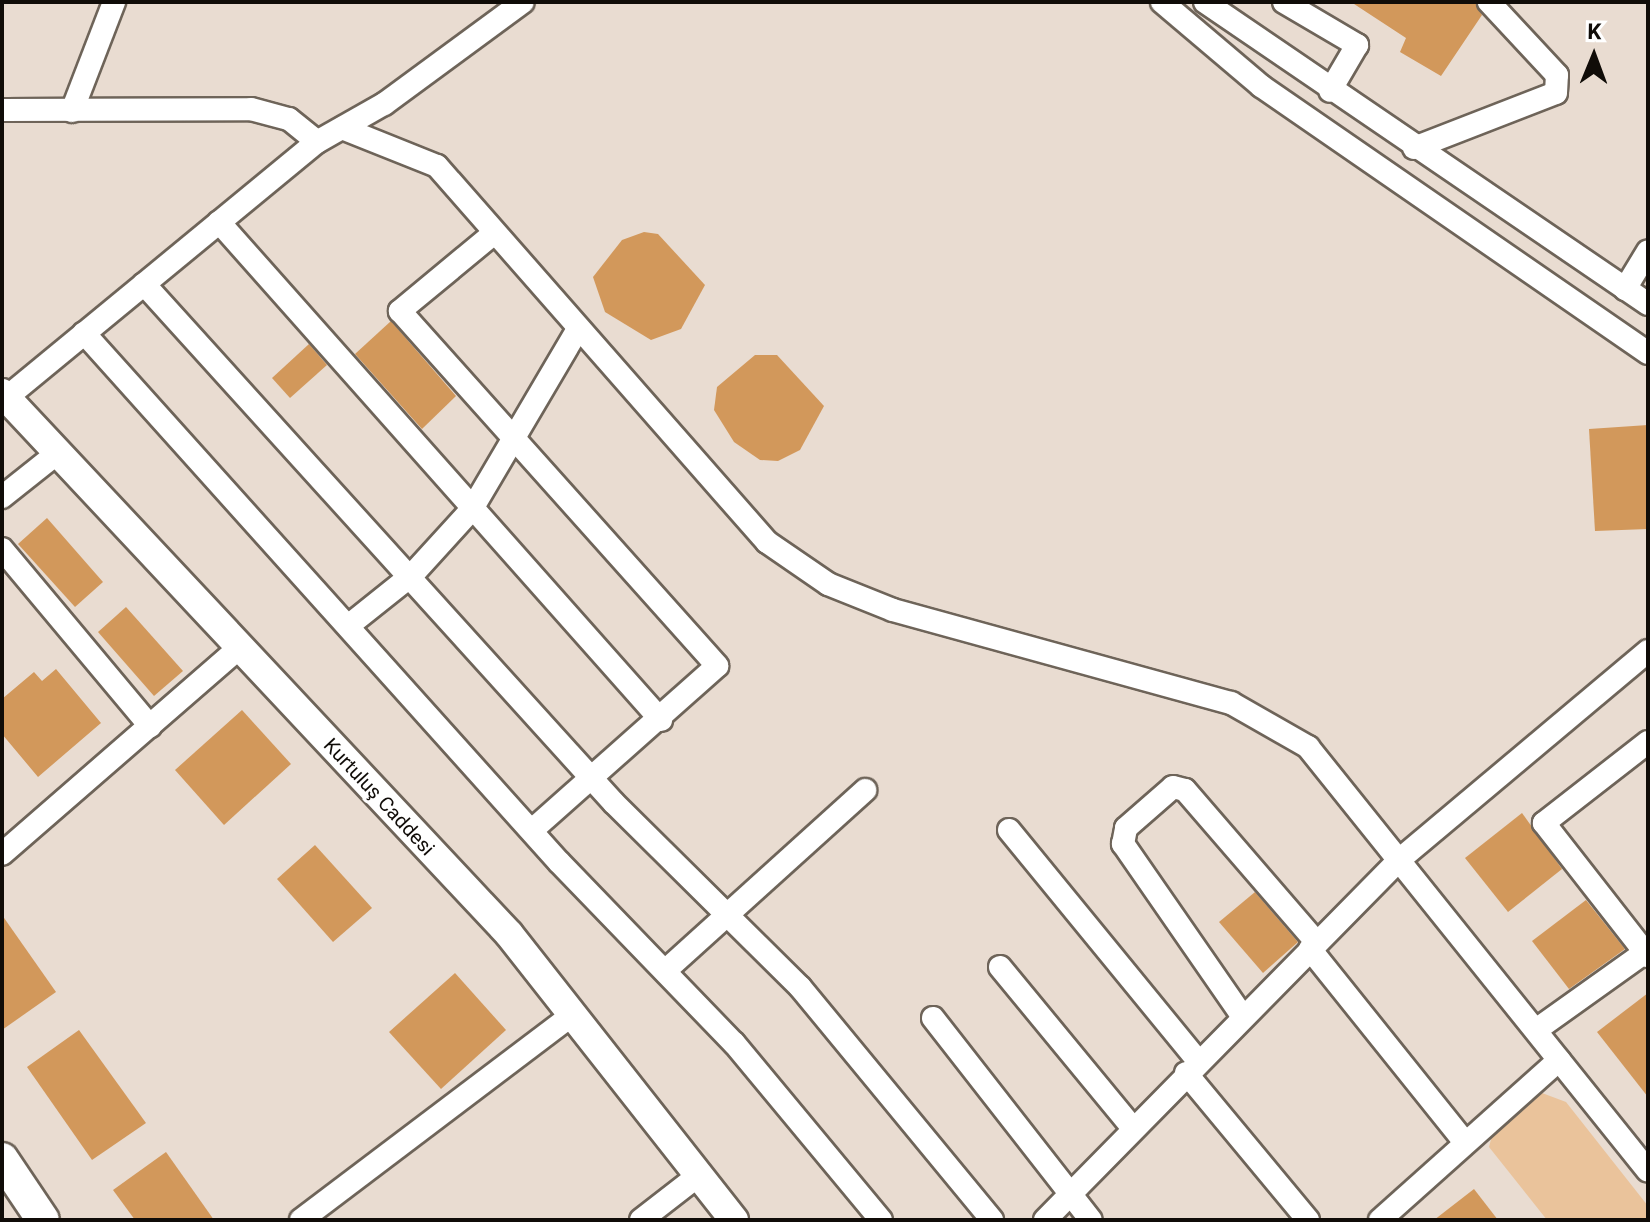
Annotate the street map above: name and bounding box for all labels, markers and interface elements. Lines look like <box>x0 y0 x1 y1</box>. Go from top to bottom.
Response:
north arrow <box>1554 16 1634 96</box>
text: K <box>1587 19 1602 44</box>
street label: Kurtuluş Caddesi <box>319 733 439 861</box>

